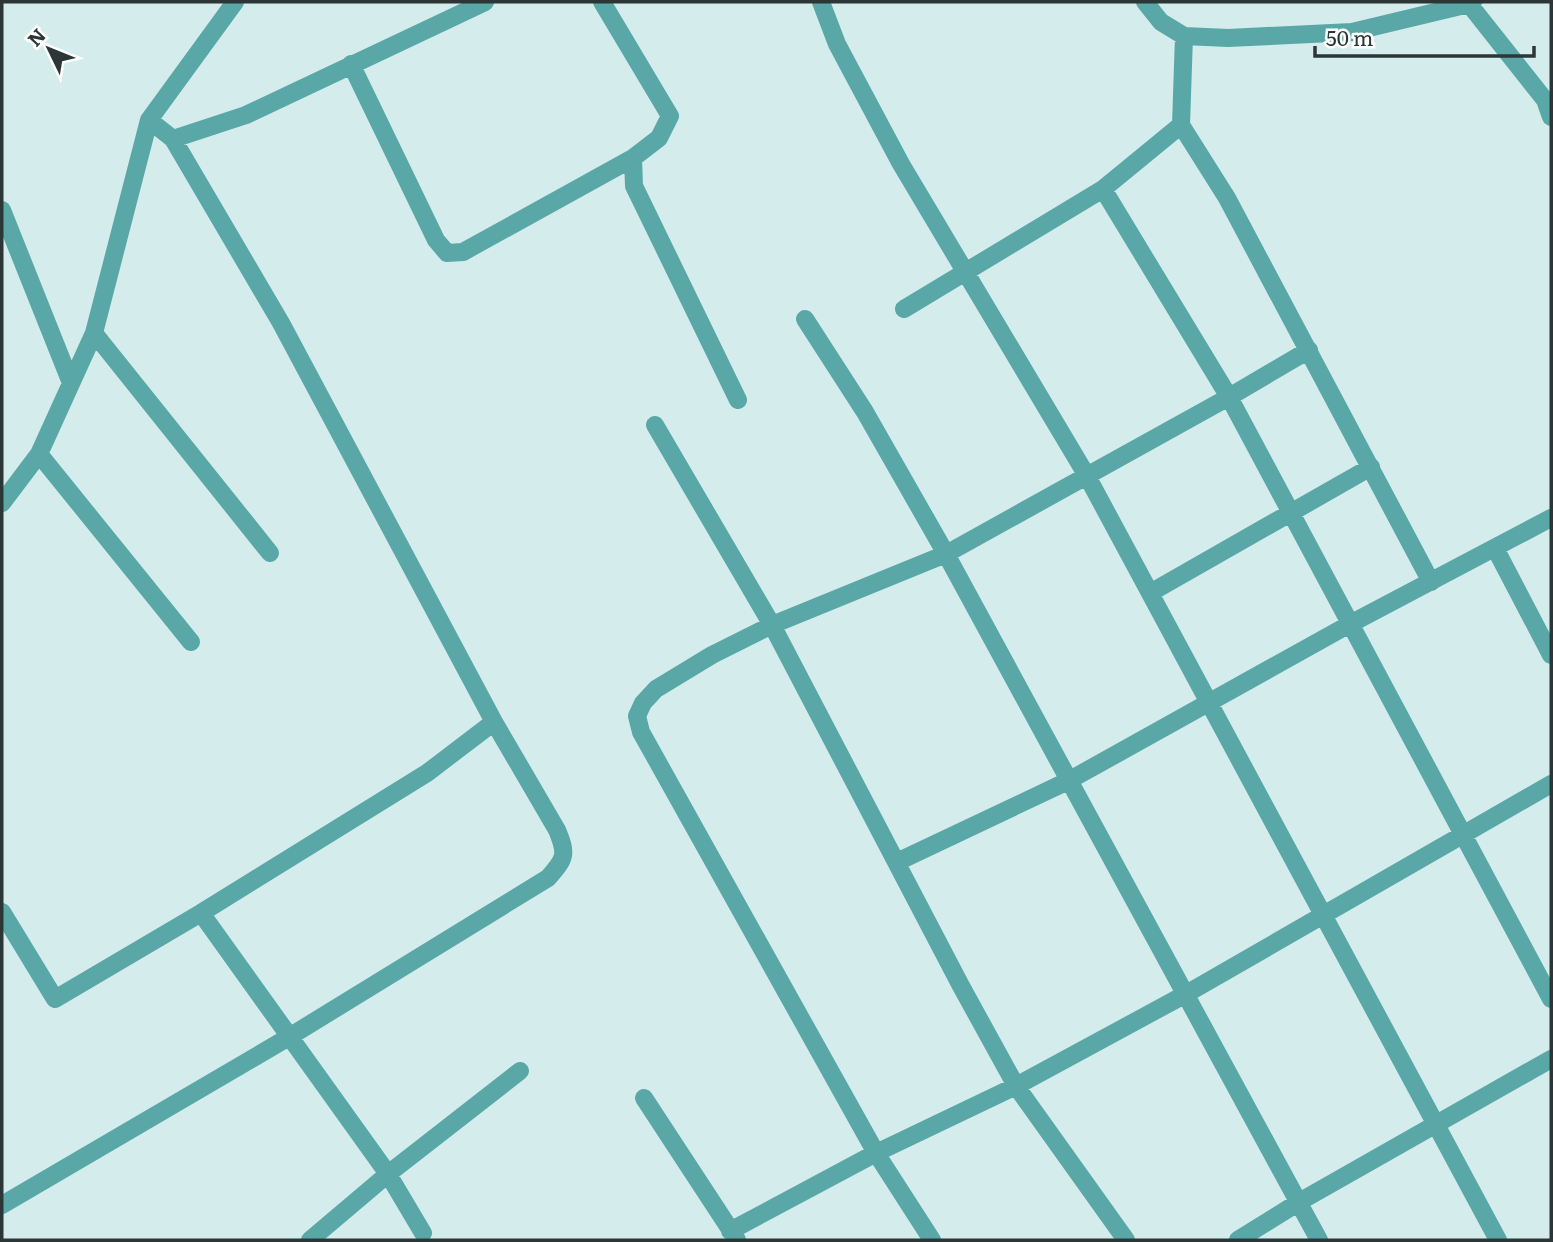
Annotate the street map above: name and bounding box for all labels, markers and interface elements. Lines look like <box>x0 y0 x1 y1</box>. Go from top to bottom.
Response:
north arrow <box>14 14 84 84</box>
scale bar <box>1315 14 1534 58</box>
text: N <box>20 21 52 52</box>
text: 50 m <box>1326 21 1373 52</box>

